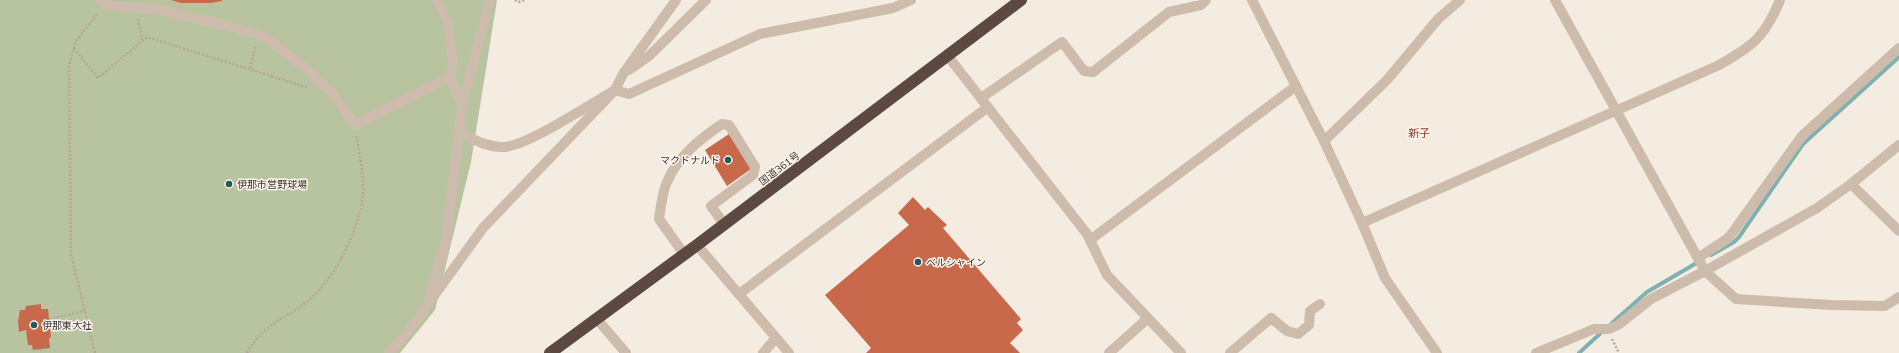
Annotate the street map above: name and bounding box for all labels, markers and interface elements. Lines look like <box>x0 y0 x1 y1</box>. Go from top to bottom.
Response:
district label: 新子 <box>1408 126 1430 140</box>
street label: 国道361号 <box>756 149 802 188</box>
place label: マクドナルド <box>660 154 720 167</box>
marker: マクドナルド <box>723 155 733 165</box>
place label: 伊那市営野球場 <box>237 178 307 191</box>
marker: 伊那市営野球場 <box>224 179 234 189</box>
place label: ベルシャイン <box>926 256 986 269</box>
marker: ベルシャイン <box>913 257 923 267</box>
place label: 伊那東大社 <box>42 319 92 332</box>
marker: 伊那東大社 <box>29 320 39 330</box>

